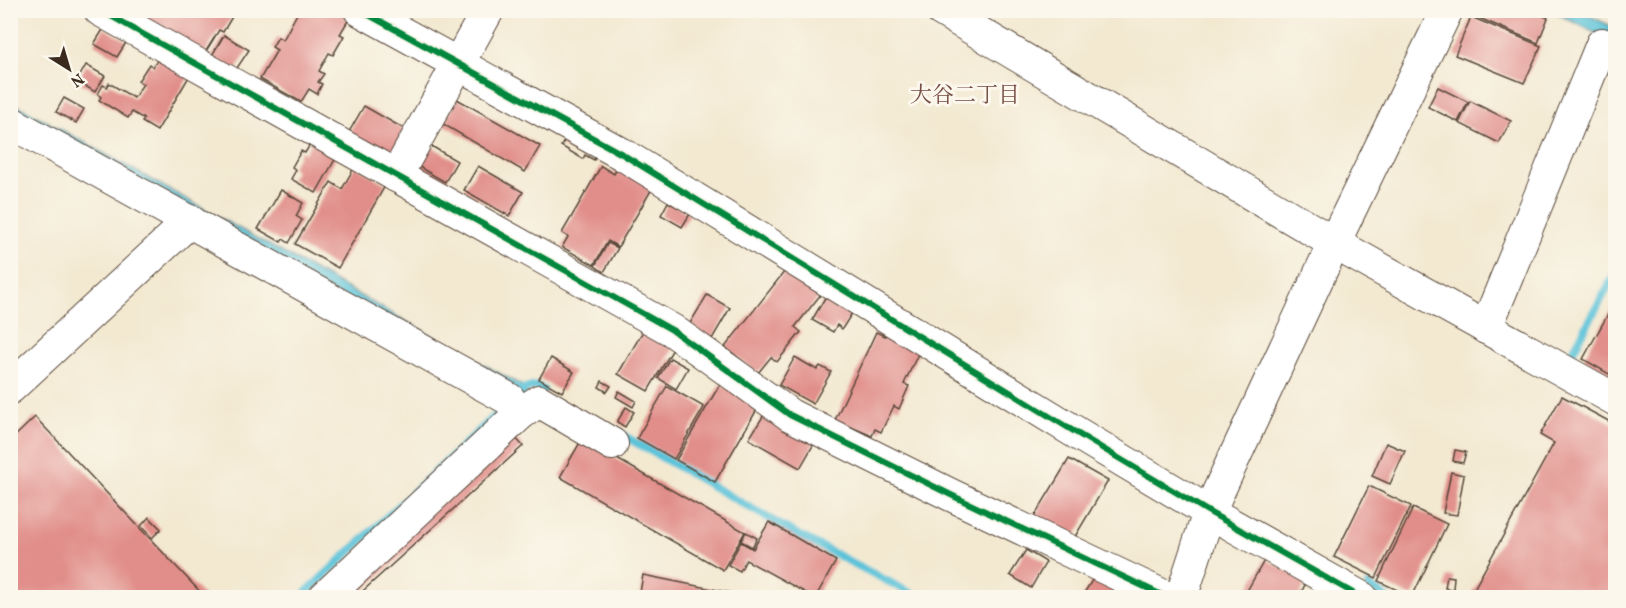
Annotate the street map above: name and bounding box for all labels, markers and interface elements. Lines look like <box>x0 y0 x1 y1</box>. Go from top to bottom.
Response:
north arrow <box>39 39 99 99</box>
text: N <box>65 67 88 92</box>
district label: 大谷二丁目 <box>910 81 1020 112</box>

